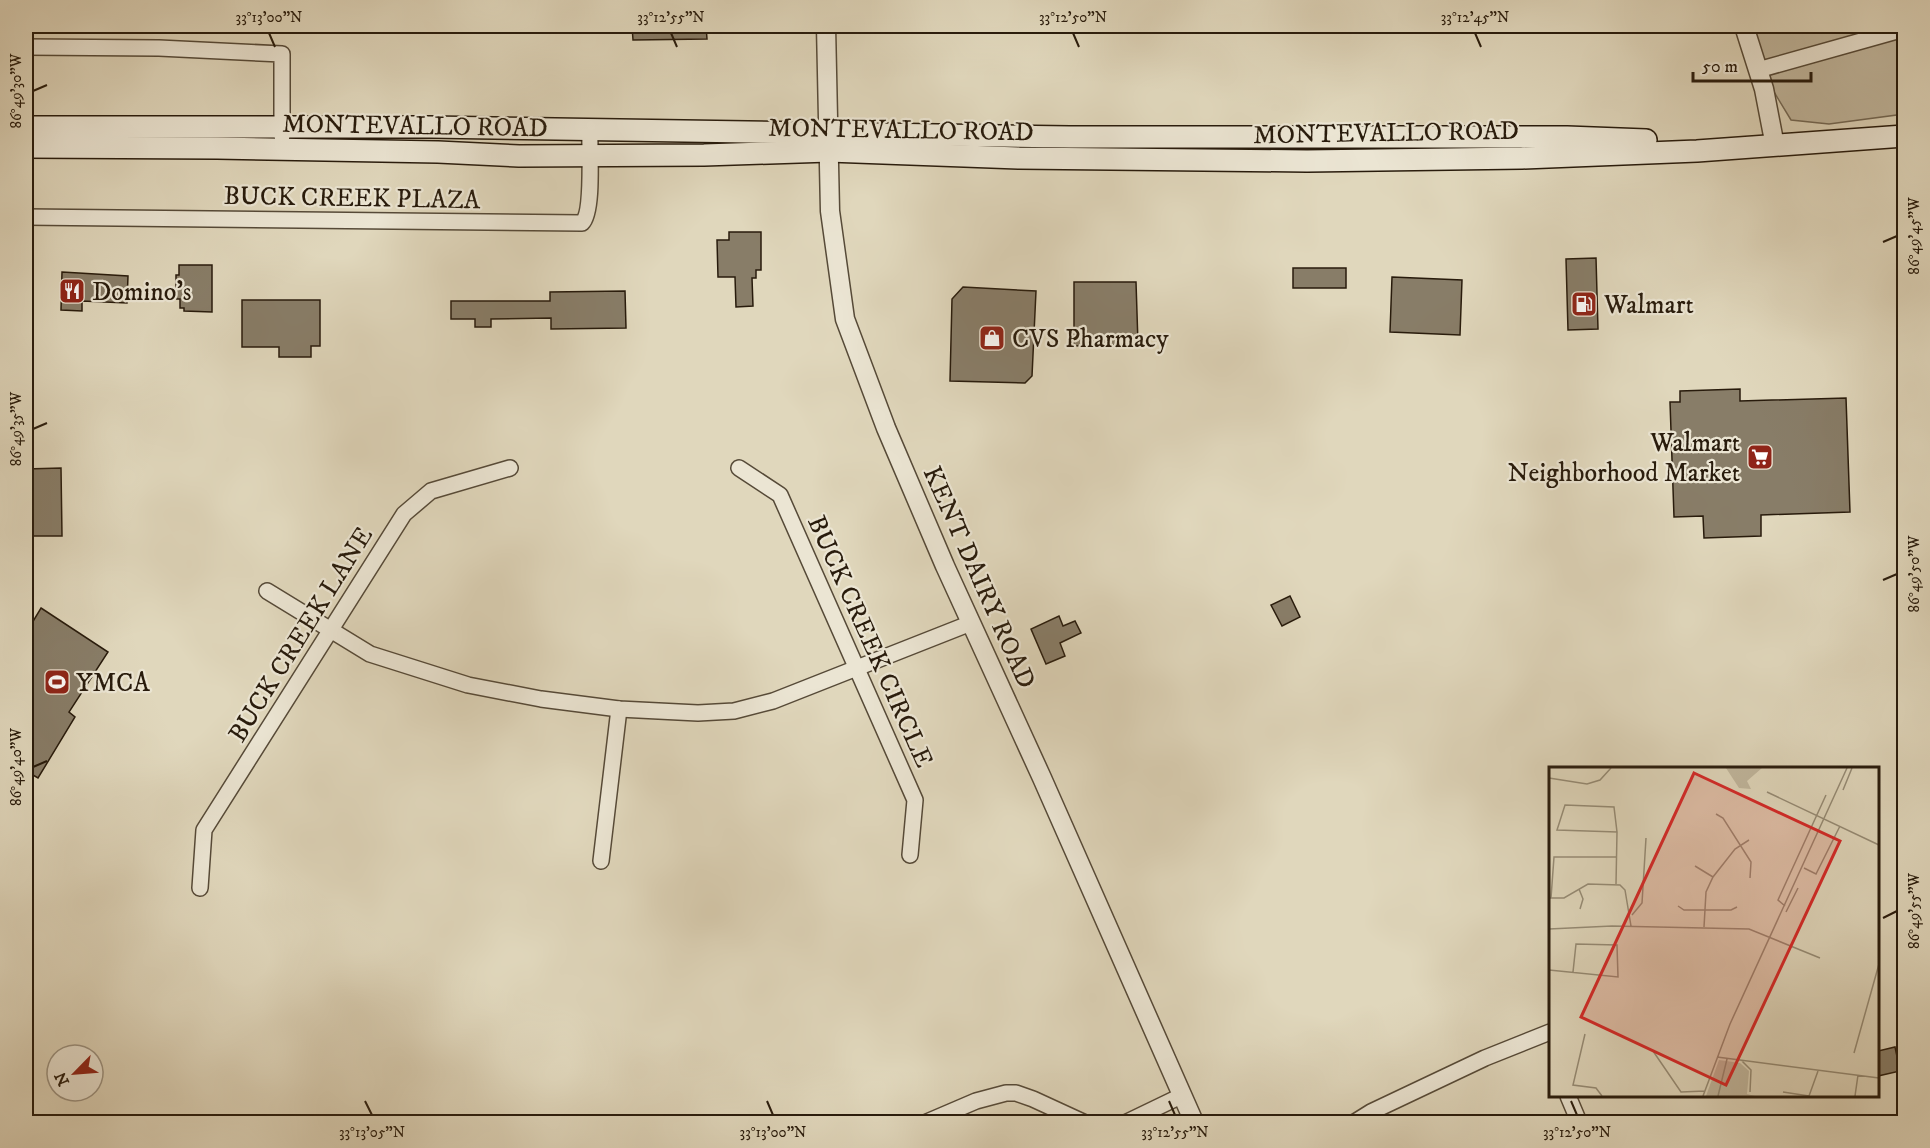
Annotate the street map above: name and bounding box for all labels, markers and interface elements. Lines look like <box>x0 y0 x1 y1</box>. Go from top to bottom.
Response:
text: 33°13'00"N <box>236 8 302 27</box>
text: 33°12'55"N <box>637 8 705 27</box>
text: 33°12'50"N <box>1039 8 1107 27</box>
text: 33°12'45"N <box>1441 8 1509 27</box>
scale bar <box>1693 45 1812 83</box>
text: 86°49'30"W <box>7 53 26 128</box>
text: 50 m <box>1702 56 1738 78</box>
street label: MONTEVALLO ROAD <box>282 108 548 145</box>
street label: MONTEVALLO ROAD <box>768 112 1034 149</box>
street label: MONTEVALLO ROAD <box>1253 115 1519 152</box>
street label: BUCK CREEK PLAZA <box>223 180 481 217</box>
text: 86°49'45"W <box>1905 197 1924 275</box>
restaurant icon: Domino's <box>57 276 87 306</box>
place label: Domino's <box>92 276 191 309</box>
fuel station icon: Walmart <box>1569 289 1599 319</box>
place label: Walmart <box>1603 289 1694 322</box>
shop icon: CVS Pharmacy <box>977 323 1007 353</box>
place label: CVS Pharmacy <box>1012 323 1169 356</box>
text: 86°49'35"W <box>7 392 26 466</box>
place label: Walmart Neighborhood Market <box>1508 427 1740 490</box>
supermarket icon: Walmart Neighborhood Market <box>1745 442 1775 472</box>
street label: KENT DAIRY ROAD <box>915 461 1042 694</box>
street label: BUCK CREEK CIRCLE <box>799 511 940 773</box>
street label: BUCK CREEK LANE <box>222 521 381 749</box>
text: 86°49'50"W <box>1905 535 1924 612</box>
sports icon: YMCA <box>42 667 72 697</box>
place label: YMCA <box>76 667 150 700</box>
text: 86°49'40"W <box>7 728 26 806</box>
inset map <box>1549 767 1879 1097</box>
text: 86°49'55"W <box>1905 873 1924 949</box>
north arrow <box>45 1043 105 1103</box>
text: N <box>50 1069 74 1089</box>
text: 33°13'05"N <box>339 1123 405 1142</box>
text: 33°13'00"N <box>740 1123 806 1142</box>
text: 33°12'55"N <box>1141 1123 1209 1142</box>
text: 33°12'50"N <box>1543 1123 1611 1142</box>

